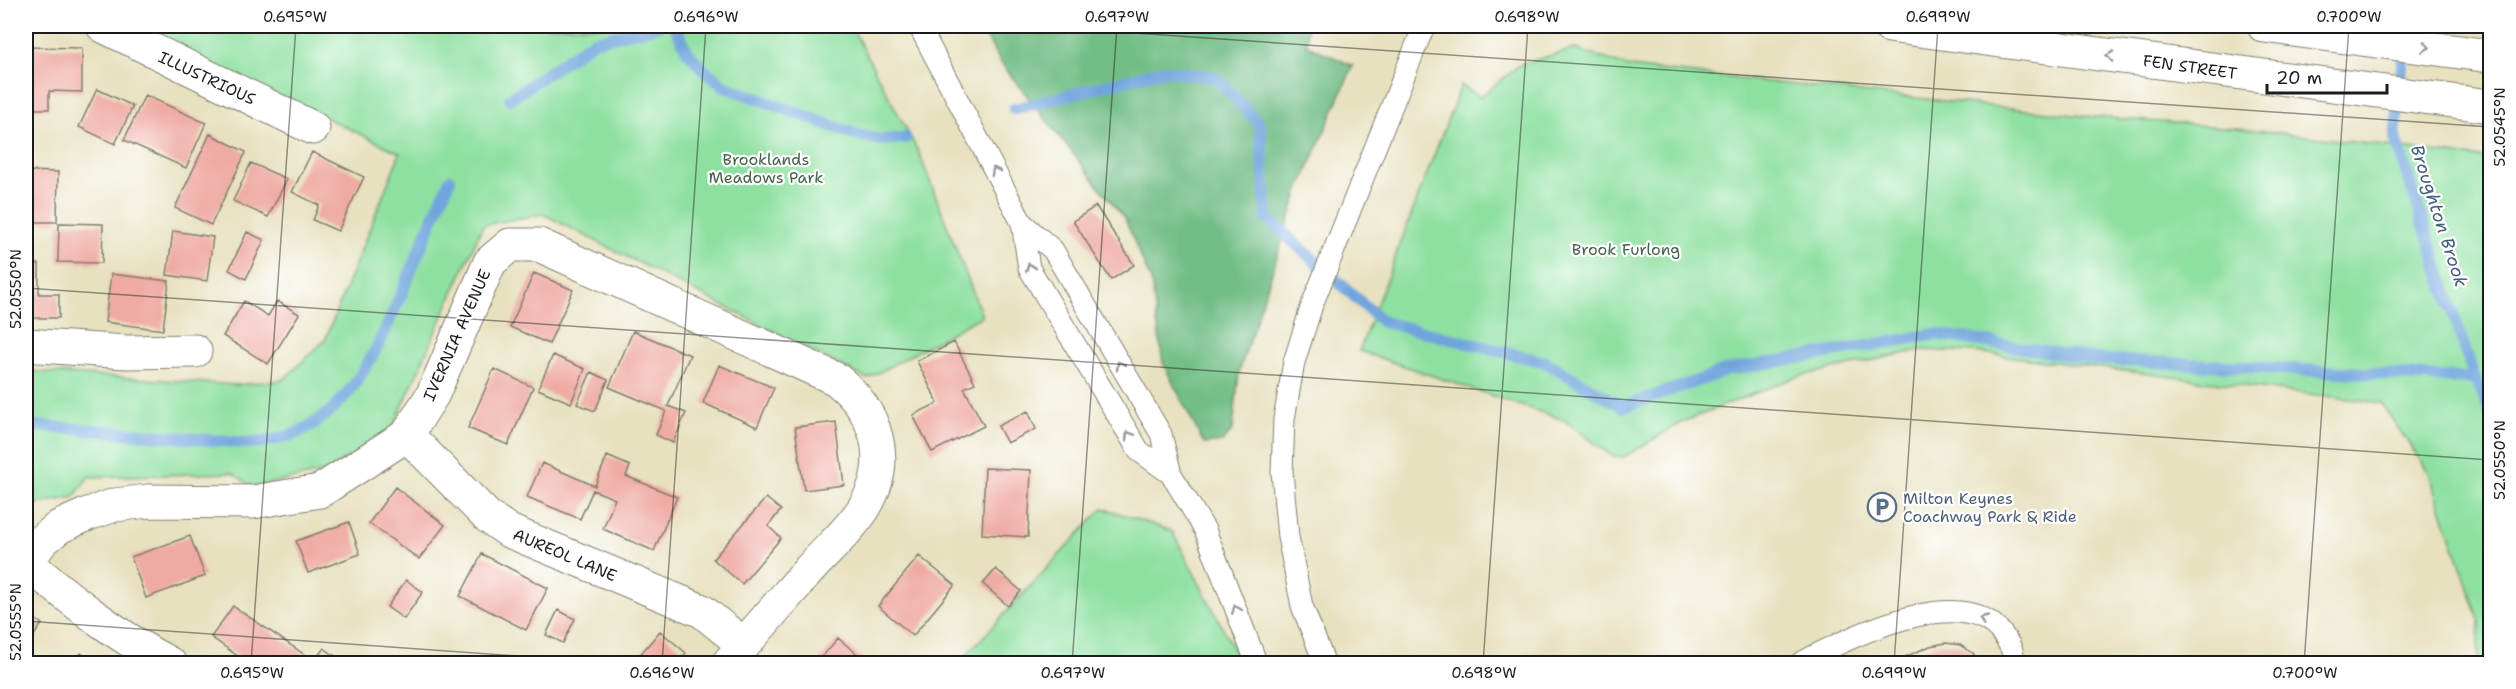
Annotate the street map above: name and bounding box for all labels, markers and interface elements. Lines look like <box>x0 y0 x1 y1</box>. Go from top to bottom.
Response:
text: 0.695°W <box>263 7 327 27</box>
text: 0.696°W <box>673 7 739 27</box>
text: 0.697°W <box>1085 7 1149 27</box>
text: 0.698°W <box>1494 7 1560 27</box>
text: 0.699°W <box>1905 7 1971 27</box>
text: 0.700°W <box>2316 7 2382 27</box>
one-way arrow <box>2422 41 2431 53</box>
street label: ILLUSTRIOUS <box>155 46 259 110</box>
street label: FEN STREET <box>2142 50 2239 84</box>
one-way arrow <box>2106 51 2115 63</box>
scale bar <box>2267 57 2387 95</box>
text: 20 m <box>2276 66 2322 90</box>
text: 52.0545°N <box>2490 87 2510 167</box>
water label: Broughton Brook <box>2405 142 2474 291</box>
park label: Brooklands Meadows Park <box>709 149 823 188</box>
one-way arrow <box>991 167 1002 178</box>
park label: Brook Furlong <box>1572 239 1680 260</box>
text: 52.0550°N <box>6 249 26 329</box>
one-way arrow <box>1025 262 1038 273</box>
street label: IVERNIA AVENUE <box>418 266 496 404</box>
one-way arrow <box>1116 361 1127 371</box>
text: 52.0550°N <box>2490 420 2510 500</box>
one-way arrow <box>1125 431 1137 441</box>
place label: Milton Keynes Coachway Park & Ride <box>1903 488 2077 527</box>
parking icon: Milton Keynes Coachway Park & Ride <box>1866 491 1898 523</box>
street label: AUREOL LANE <box>510 524 620 586</box>
text: 52.0555°N <box>6 583 26 661</box>
one-way arrow <box>1231 604 1243 615</box>
one-way arrow <box>1978 614 1989 626</box>
text: 0.695°W <box>220 663 284 683</box>
text: 0.696°W <box>629 663 695 683</box>
text: 0.697°W <box>1041 663 1105 683</box>
text: 0.698°W <box>1451 663 1517 683</box>
text: 0.699°W <box>1861 663 1927 683</box>
text: 0.700°W <box>2272 663 2338 683</box>

